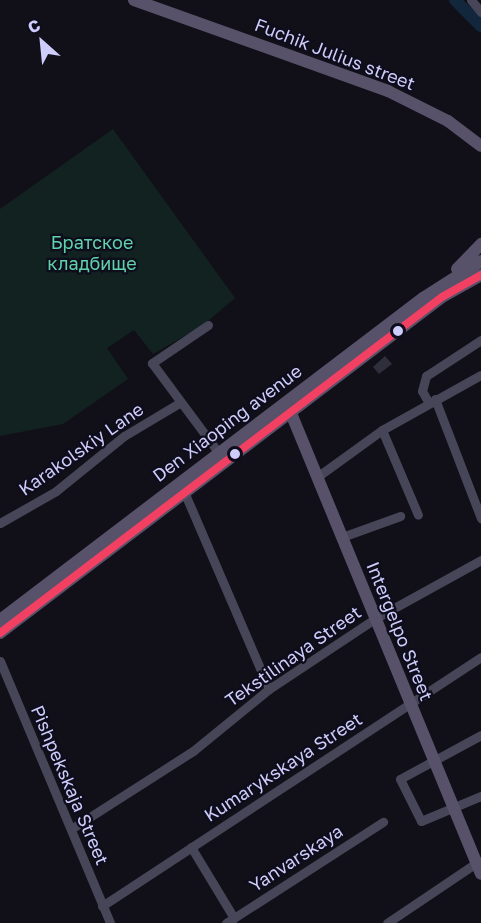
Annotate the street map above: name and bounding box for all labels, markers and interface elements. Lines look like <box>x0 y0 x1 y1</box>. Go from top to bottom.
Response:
north arrow <box>12 12 72 72</box>
street label: Fuchik Julius street <box>252 13 418 95</box>
text: С <box>24 14 43 37</box>
park label: Братское кладбище <box>47 232 137 274</box>
unlabelled marker <box>392 325 404 337</box>
street label: Den Xiaoping avenue <box>148 360 306 486</box>
street label: Karakolskiy Lane <box>15 398 147 500</box>
unlabelled marker <box>229 448 241 460</box>
street label: Intergelpo Street <box>362 558 438 704</box>
street label: Tekstilinaya Street <box>221 601 365 711</box>
street label: Pishpekskaja Street <box>27 702 113 868</box>
street label: Kumarykskaya Street <box>200 708 366 826</box>
street label: Yanvarskaya <box>245 820 347 896</box>

